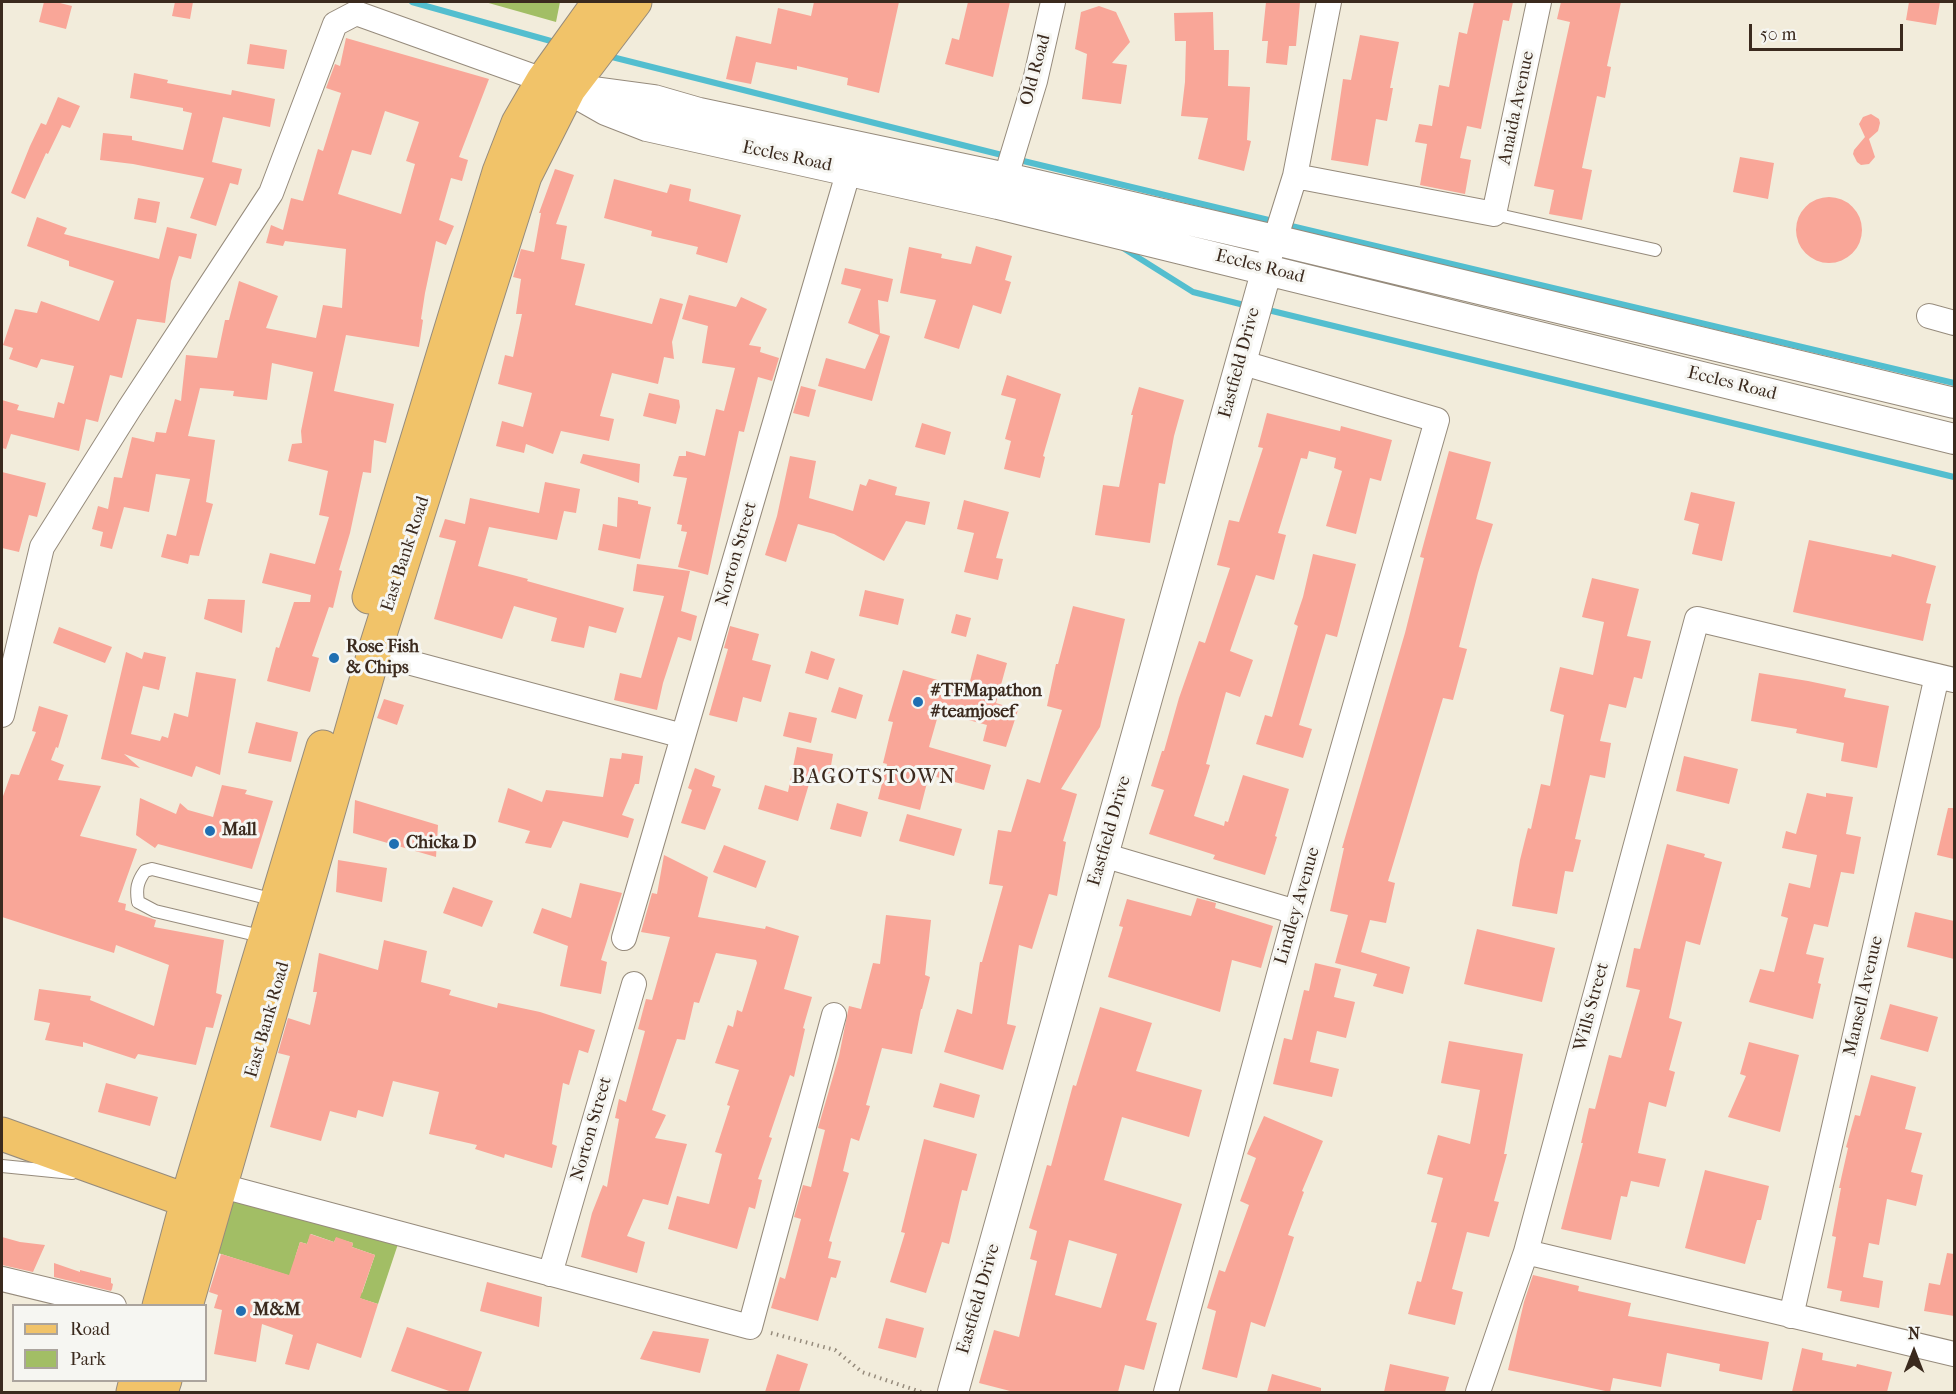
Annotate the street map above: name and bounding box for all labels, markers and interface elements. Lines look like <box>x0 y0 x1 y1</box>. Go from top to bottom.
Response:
scale bar <box>1752 12 1906 50</box>
text: 50 m <box>1760 24 1796 45</box>
street label: Old Road <box>1016 32 1056 108</box>
street label: Anaida Avenue <box>1494 49 1540 167</box>
street label: Eccles Road <box>740 137 834 177</box>
street label: Eccles Road <box>1213 246 1307 288</box>
street label: Eastfield Drive <box>1215 305 1265 421</box>
street label: Eccles Road <box>1685 363 1779 405</box>
street label: East Bank Road <box>377 494 435 614</box>
street label: Norton Street <box>712 499 762 609</box>
place label: Rose Fish & Chips <box>346 637 419 680</box>
marker: Rose Fish & Chips <box>327 651 341 665</box>
place label: #TFMapathon #teamjosef <box>930 681 1042 724</box>
marker: #TFMapathon #teamjosef <box>911 695 925 709</box>
district label: BAGOTSTOWN <box>791 765 957 791</box>
street label: Eastfield Drive <box>1084 773 1136 889</box>
place label: Mall <box>222 820 257 842</box>
marker: Mall <box>203 824 217 838</box>
place label: Chicka D <box>406 833 476 855</box>
marker: Chicka D <box>387 837 401 851</box>
street label: Lindley Avenue <box>1271 845 1325 967</box>
street label: Mansell Avenue <box>1840 934 1888 1058</box>
street label: East Bank Road <box>241 959 295 1081</box>
street label: Wills Street <box>1570 960 1614 1054</box>
street label: Norton Street <box>567 1074 617 1184</box>
street label: Eastfield Drive <box>953 1241 1005 1357</box>
place label: M&M <box>253 1300 301 1322</box>
legend <box>12 1304 207 1382</box>
marker: M&M <box>234 1304 248 1318</box>
text: Road <box>70 1319 110 1340</box>
north arrow <box>1884 1322 1944 1382</box>
text: N <box>1908 1324 1920 1343</box>
text: Park <box>70 1349 106 1370</box>

